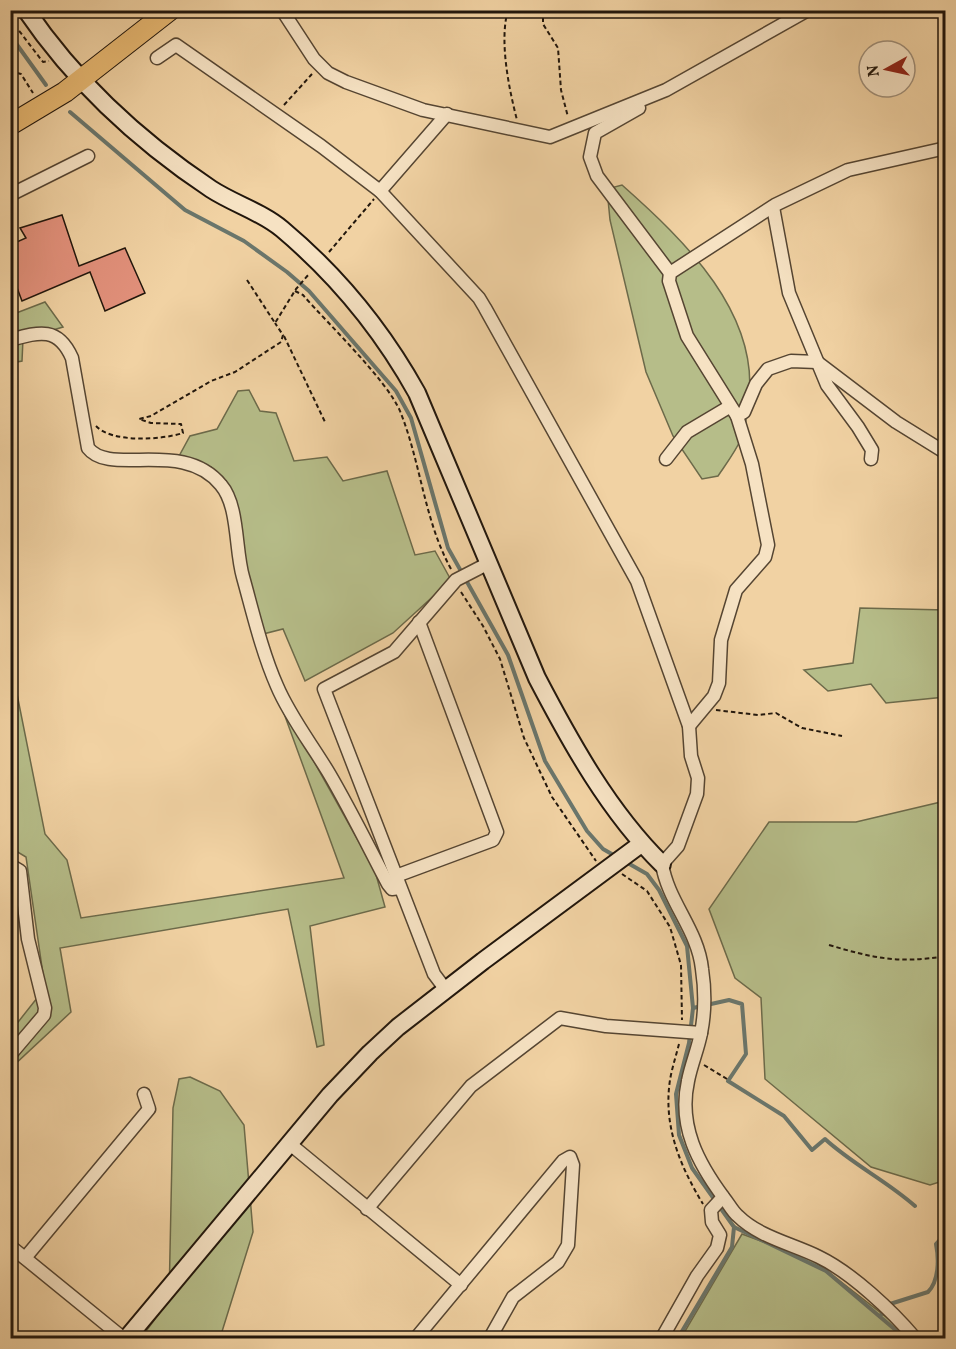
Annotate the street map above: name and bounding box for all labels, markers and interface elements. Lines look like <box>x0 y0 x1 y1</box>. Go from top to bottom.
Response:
north arrow <box>857 39 917 99</box>
text: N <box>862 63 886 78</box>

